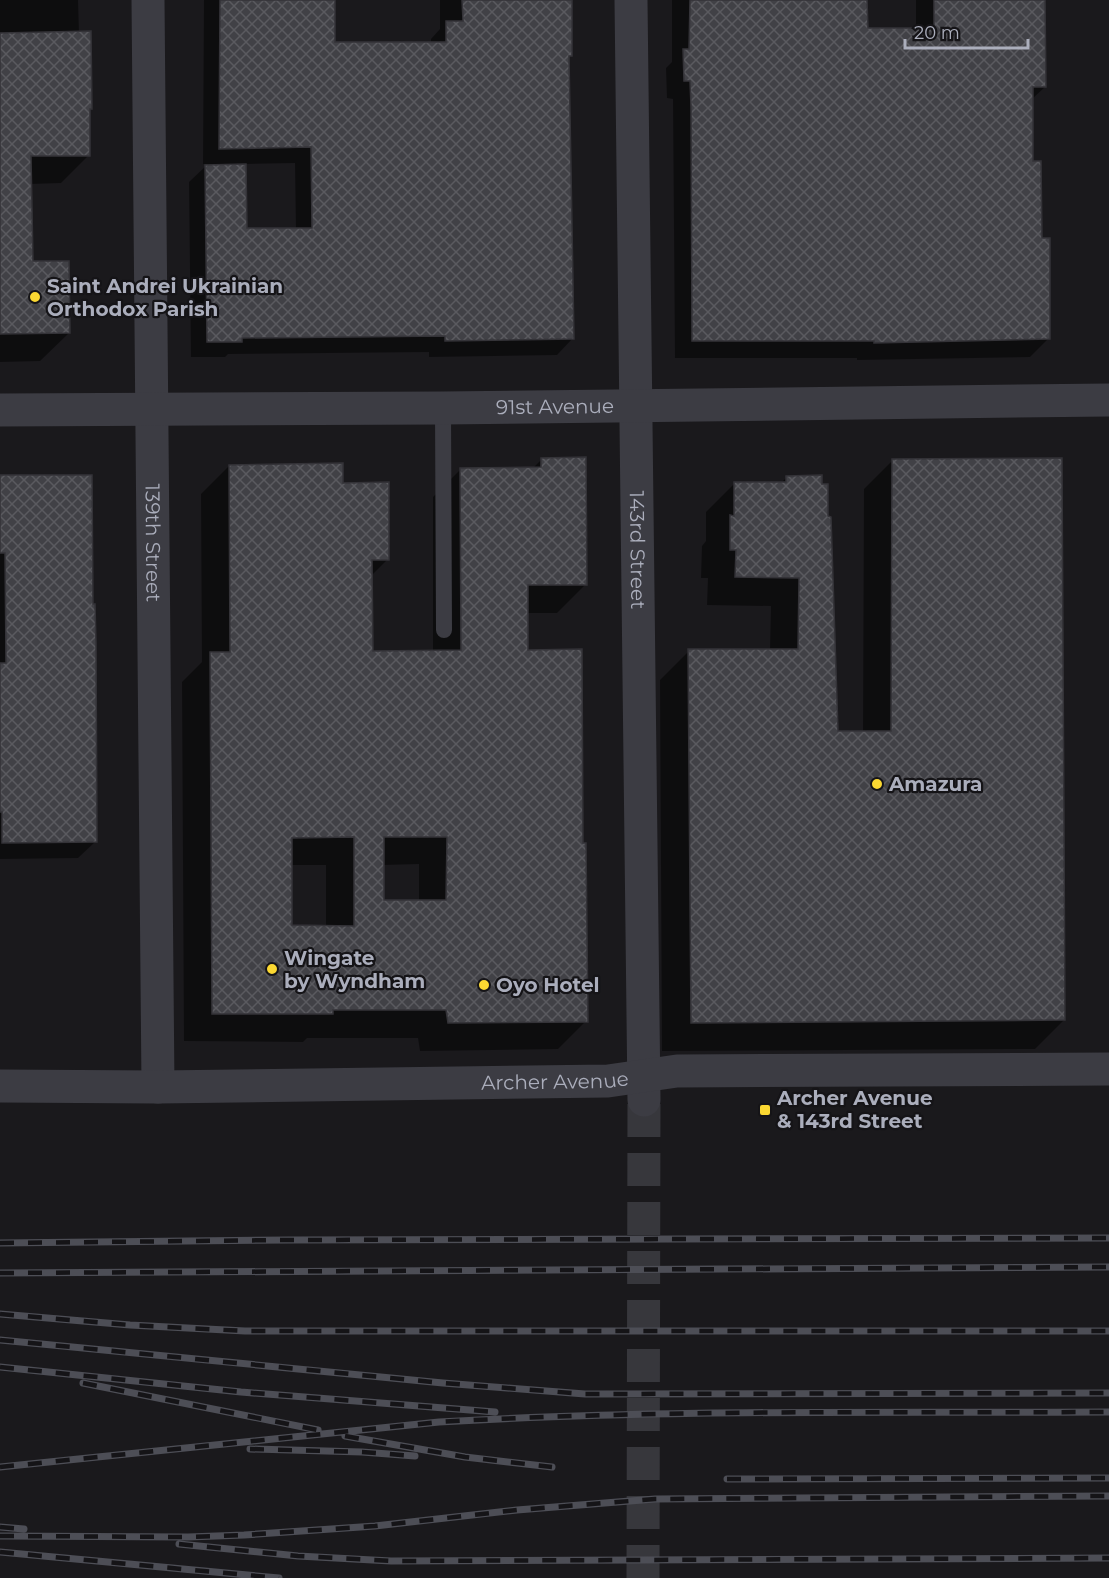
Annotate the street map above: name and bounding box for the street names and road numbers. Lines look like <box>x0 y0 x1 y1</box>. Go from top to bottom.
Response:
street label: 91st Avenue <box>496 394 614 419</box>
street label: 139th Street <box>140 484 166 602</box>
street label: 143rd Street <box>625 491 650 609</box>
street label: Archer Avenue <box>481 1066 630 1095</box>

